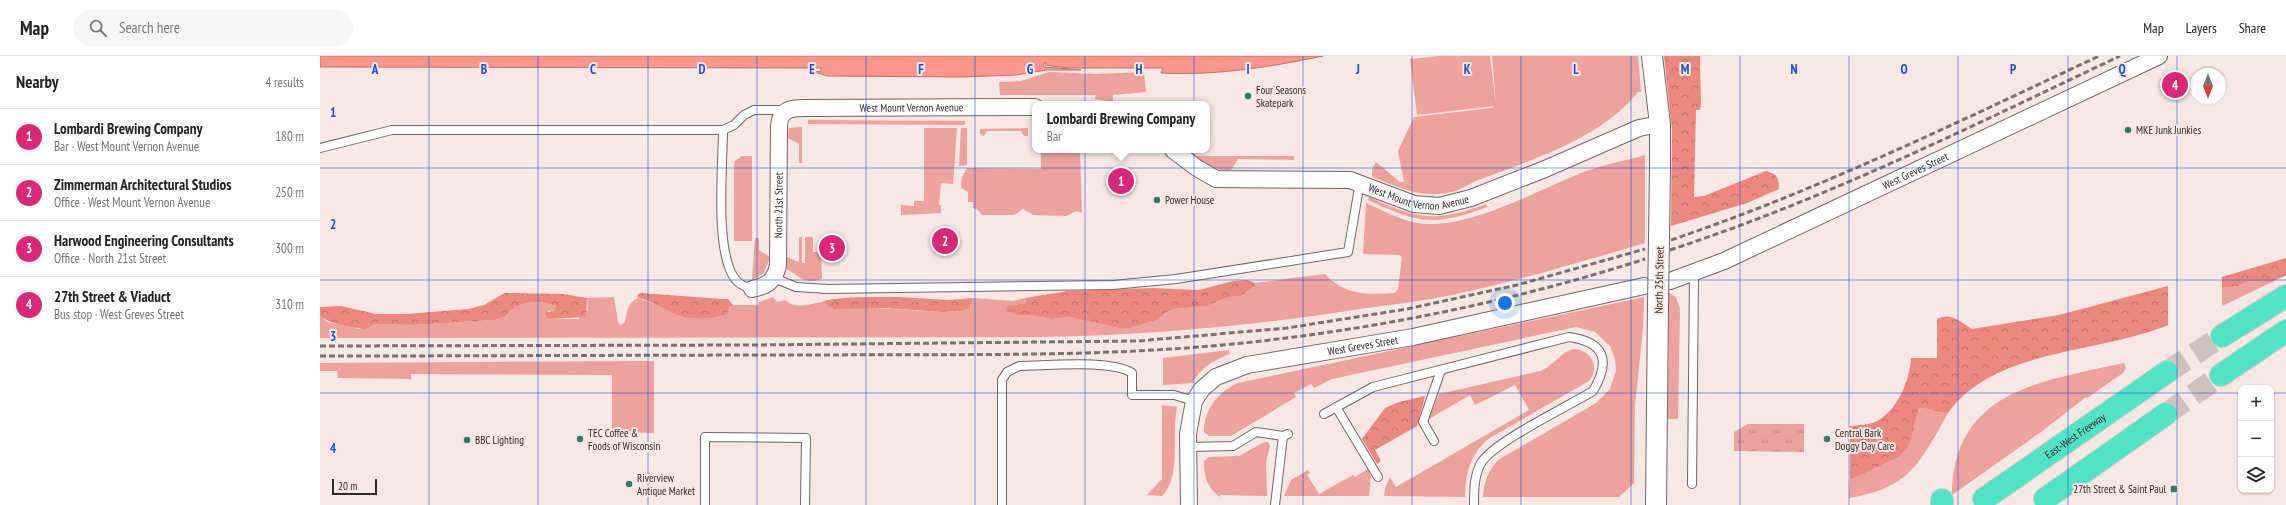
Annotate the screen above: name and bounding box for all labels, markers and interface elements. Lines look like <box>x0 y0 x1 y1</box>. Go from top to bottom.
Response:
search box <box>73 10 353 46</box>
text: Map <box>20 16 49 40</box>
icon: search <box>87 17 109 39</box>
text: Search here <box>119 18 180 37</box>
text: Map <box>2143 19 2164 37</box>
text: Layers <box>2186 19 2217 37</box>
text: Share <box>2239 19 2266 37</box>
text: A <box>371 61 379 78</box>
text: B <box>481 61 487 78</box>
text: C <box>590 61 596 78</box>
text: D <box>699 61 706 78</box>
text: E <box>809 61 815 78</box>
text: F <box>918 61 924 78</box>
text: G <box>1027 61 1034 78</box>
text: H <box>1136 61 1143 78</box>
text: I <box>1246 61 1250 78</box>
text: J <box>1355 61 1360 78</box>
text: K <box>1464 61 1471 78</box>
text: L <box>1573 61 1579 78</box>
text: M <box>1681 61 1690 78</box>
text: N <box>1790 61 1798 78</box>
text: O <box>1900 61 1908 78</box>
text: P <box>2010 61 2016 78</box>
text: Q <box>2118 61 2126 78</box>
north arrow <box>2190 68 2226 104</box>
pin: 4 <box>2162 70 2188 100</box>
text: Nearby <box>16 71 59 93</box>
text: 4 results <box>265 74 304 91</box>
place label: Four Seasons Skatepark <box>1256 83 1306 110</box>
marker: Four Seasons Skatepark <box>1243 91 1253 101</box>
street label: West Mount Vernon Avenue <box>860 100 964 115</box>
popup <box>1032 101 1210 153</box>
text: 1 <box>330 104 336 121</box>
text: Lombardi Brewing Company <box>1047 109 1195 128</box>
text: Lombardi Brewing Company <box>54 119 202 138</box>
place label: MKE Junk Junkies <box>2136 123 2202 137</box>
marker: MKE Junk Junkies <box>2123 125 2133 135</box>
text: 1 <box>26 128 32 145</box>
text: 180 m <box>275 128 304 145</box>
text: Bar <box>1047 128 1062 145</box>
text: Bar · West Mount Vernon Avenue <box>54 138 199 155</box>
street label: West Greves Street <box>1880 149 1950 192</box>
pin: 1 <box>1108 166 1134 196</box>
street label: North 21st Street <box>771 172 786 238</box>
text: Zimmerman Architectural Studios <box>54 175 231 194</box>
street label: West Mount Vernon Avenue <box>1366 181 1471 213</box>
text: 2 <box>26 184 32 201</box>
text: 250 m <box>275 184 304 201</box>
place label: Power House <box>1165 193 1215 207</box>
text: Office · West Mount Vernon Avenue <box>54 194 210 211</box>
marker: Power House <box>1152 195 1162 205</box>
text: 2 <box>330 216 336 233</box>
pin: 2 <box>932 226 958 256</box>
text: Harwood Engineering Consultants <box>54 231 234 250</box>
pin: 3 <box>819 233 845 263</box>
text: 3 <box>26 240 32 257</box>
text: 300 m <box>275 240 304 257</box>
street label: North 25th Street <box>1651 246 1667 314</box>
text: Office · North 21st Street <box>54 250 166 267</box>
text: 27th Street & Viaduct <box>54 287 171 306</box>
your location <box>1495 293 1515 313</box>
text: 4 <box>26 296 32 313</box>
text: 310 m <box>275 296 304 313</box>
text: Bus stop · West Greves Street <box>54 306 184 323</box>
text: 3 <box>330 328 336 345</box>
street label: West Greves Street <box>1326 333 1399 358</box>
map controls <box>2238 385 2274 493</box>
button: + <box>2238 385 2274 421</box>
street label: East-West Freeway <box>2042 409 2109 462</box>
button: − <box>2238 421 2274 457</box>
place label: TEC Coffee & Foods of Wisconsin <box>588 426 660 453</box>
place label: Central Bark Doggy Day Care <box>1835 426 1895 453</box>
place label: BBC Lighting <box>475 433 524 447</box>
marker: TEC Coffee & Foods of Wisconsin <box>575 434 585 444</box>
marker: Central Bark Doggy Day Care <box>1822 434 1832 444</box>
marker: BBC Lighting <box>462 435 472 445</box>
text: 4 <box>330 440 337 457</box>
button: layers <box>2238 457 2274 493</box>
place label: Riverview Antique Market <box>637 471 695 498</box>
scale bar <box>332 477 377 496</box>
text: 20 m <box>338 479 357 493</box>
marker: Riverview Antique Market <box>624 479 634 489</box>
place label: 27th Street & Saint Paul <box>2073 482 2166 496</box>
marker: 27th Street & Saint Paul <box>2169 484 2179 494</box>

